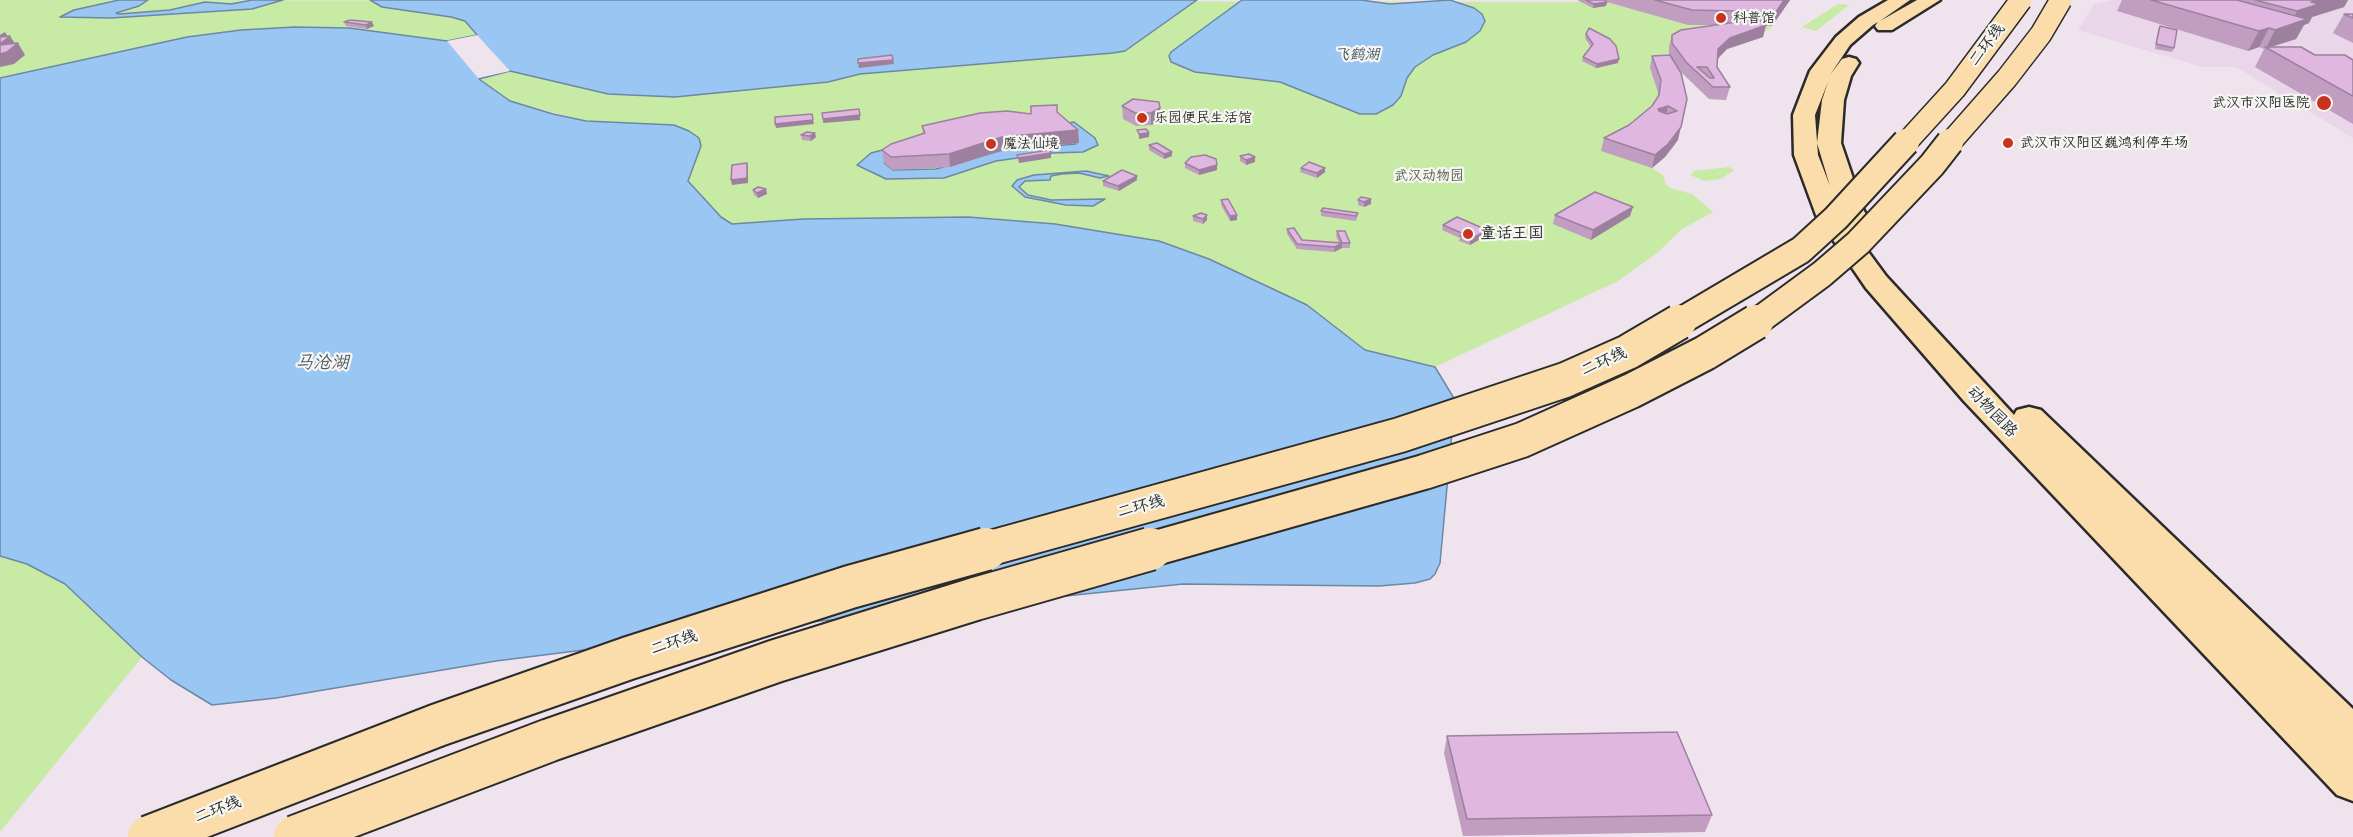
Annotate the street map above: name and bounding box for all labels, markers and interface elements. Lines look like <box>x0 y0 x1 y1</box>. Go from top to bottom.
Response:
place label: 科普馆 <box>1733 10 1775 26</box>
marker: 科普馆 <box>1714 11 1728 25</box>
street label: 二环线 <box>1965 20 2009 70</box>
water label: 飞鹤湖 <box>1335 46 1379 64</box>
marker: 武汉市汉阳医院 <box>2315 94 2333 112</box>
place label: 武汉市汉阳医院 <box>2212 95 2310 111</box>
place label: 乐园便民生活馆 <box>1154 110 1252 126</box>
marker: 乐园便民生活馆 <box>1135 111 1149 125</box>
place label: 武汉市汉阳区巍鸿利停车场 <box>2020 135 2188 151</box>
place label: 魔法仙境 <box>1003 136 1059 152</box>
marker: 武汉市汉阳区巍鸿利停车场 <box>2001 136 2015 150</box>
marker: 魔法仙境 <box>984 137 998 151</box>
park label: 武汉动物园 <box>1394 168 1464 184</box>
place label: 童话王国 <box>1480 224 1544 244</box>
marker: 童话王国 <box>1461 227 1475 241</box>
street label: 二环线 <box>1578 343 1630 381</box>
water label: 马沧湖 <box>295 352 349 374</box>
street label: 动物园路 <box>1963 382 2021 442</box>
street label: 二环线 <box>1115 492 1167 522</box>
street label: 二环线 <box>648 626 700 660</box>
street label: 二环线 <box>192 792 244 828</box>

